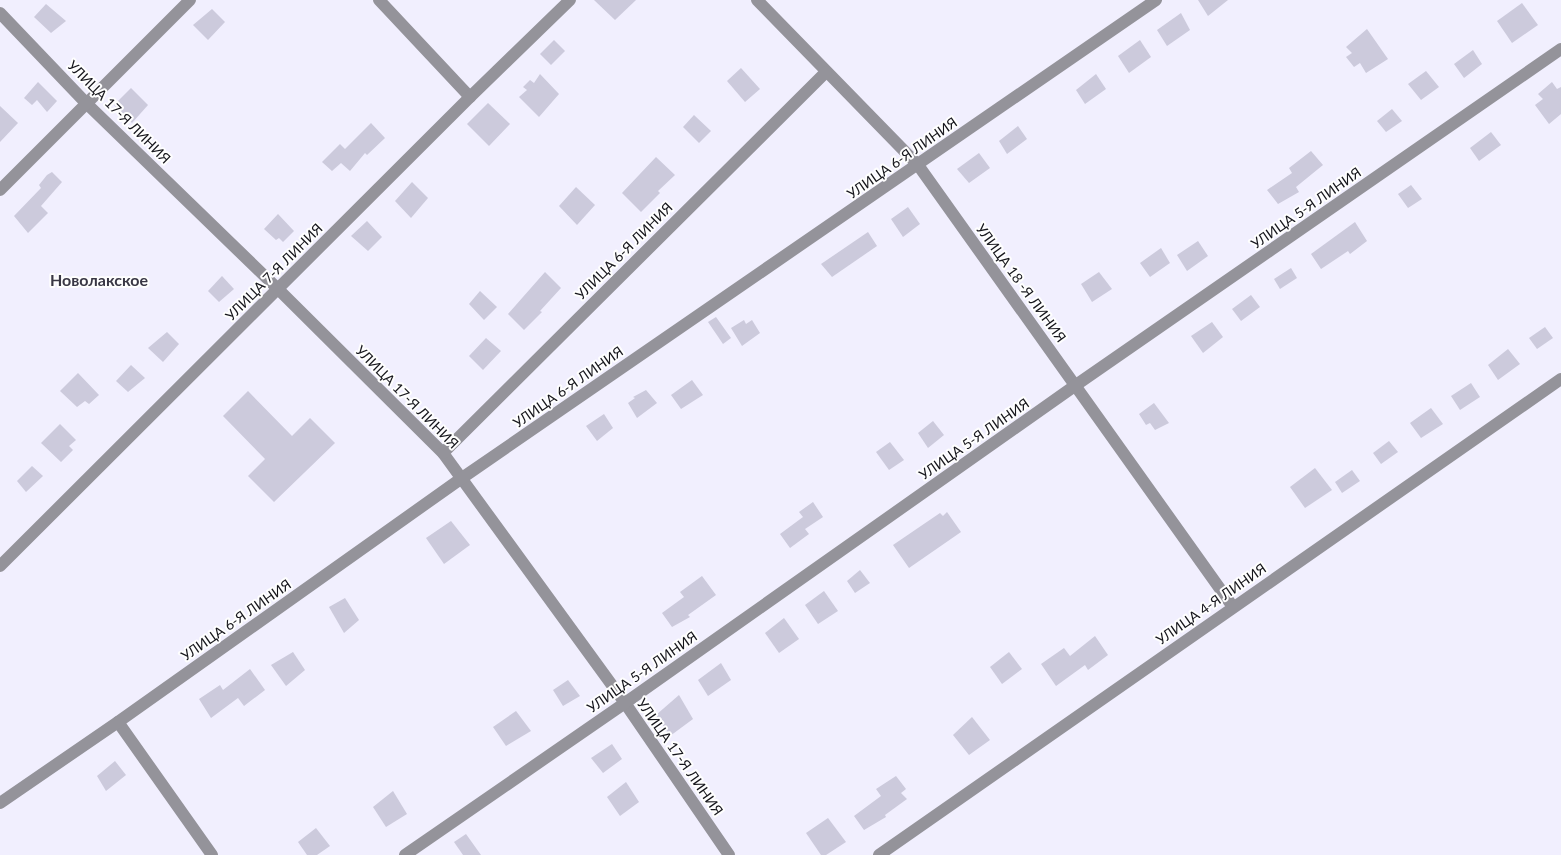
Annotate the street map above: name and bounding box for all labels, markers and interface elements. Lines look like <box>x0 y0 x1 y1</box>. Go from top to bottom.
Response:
street label: УЛИЦА 17-Я ЛИНИЯ <box>64 57 174 167</box>
street label: УЛИЦА 6-Я ЛИНИЯ <box>843 113 960 202</box>
street label: УЛИЦА 5-Я ЛИНИЯ <box>1247 163 1364 252</box>
street label: УЛИЦА 6-Я ЛИНИЯ <box>571 198 676 303</box>
street label: УЛИЦА 7-Я ЛИНИЯ <box>221 219 326 324</box>
street label: УЛИЦА 18 -Я ЛИНИЯ <box>973 220 1070 345</box>
district label: Новолакское <box>50 270 149 289</box>
street label: УЛИЦА 17-Я ЛИНИЯ <box>352 342 462 452</box>
street label: УЛИЦА 6-Я ЛИНИЯ <box>509 342 626 431</box>
street label: УЛИЦА 5-Я ЛИНИЯ <box>915 394 1032 483</box>
street label: УЛИЦА 4-Я ЛИНИЯ <box>1152 559 1269 648</box>
street label: УЛИЦА 6-Я ЛИНИЯ <box>177 575 294 664</box>
street label: УЛИЦА 5-Я ЛИНИЯ <box>583 627 700 716</box>
street label: УЛИЦА 17-Я ЛИНИЯ <box>634 695 727 818</box>

